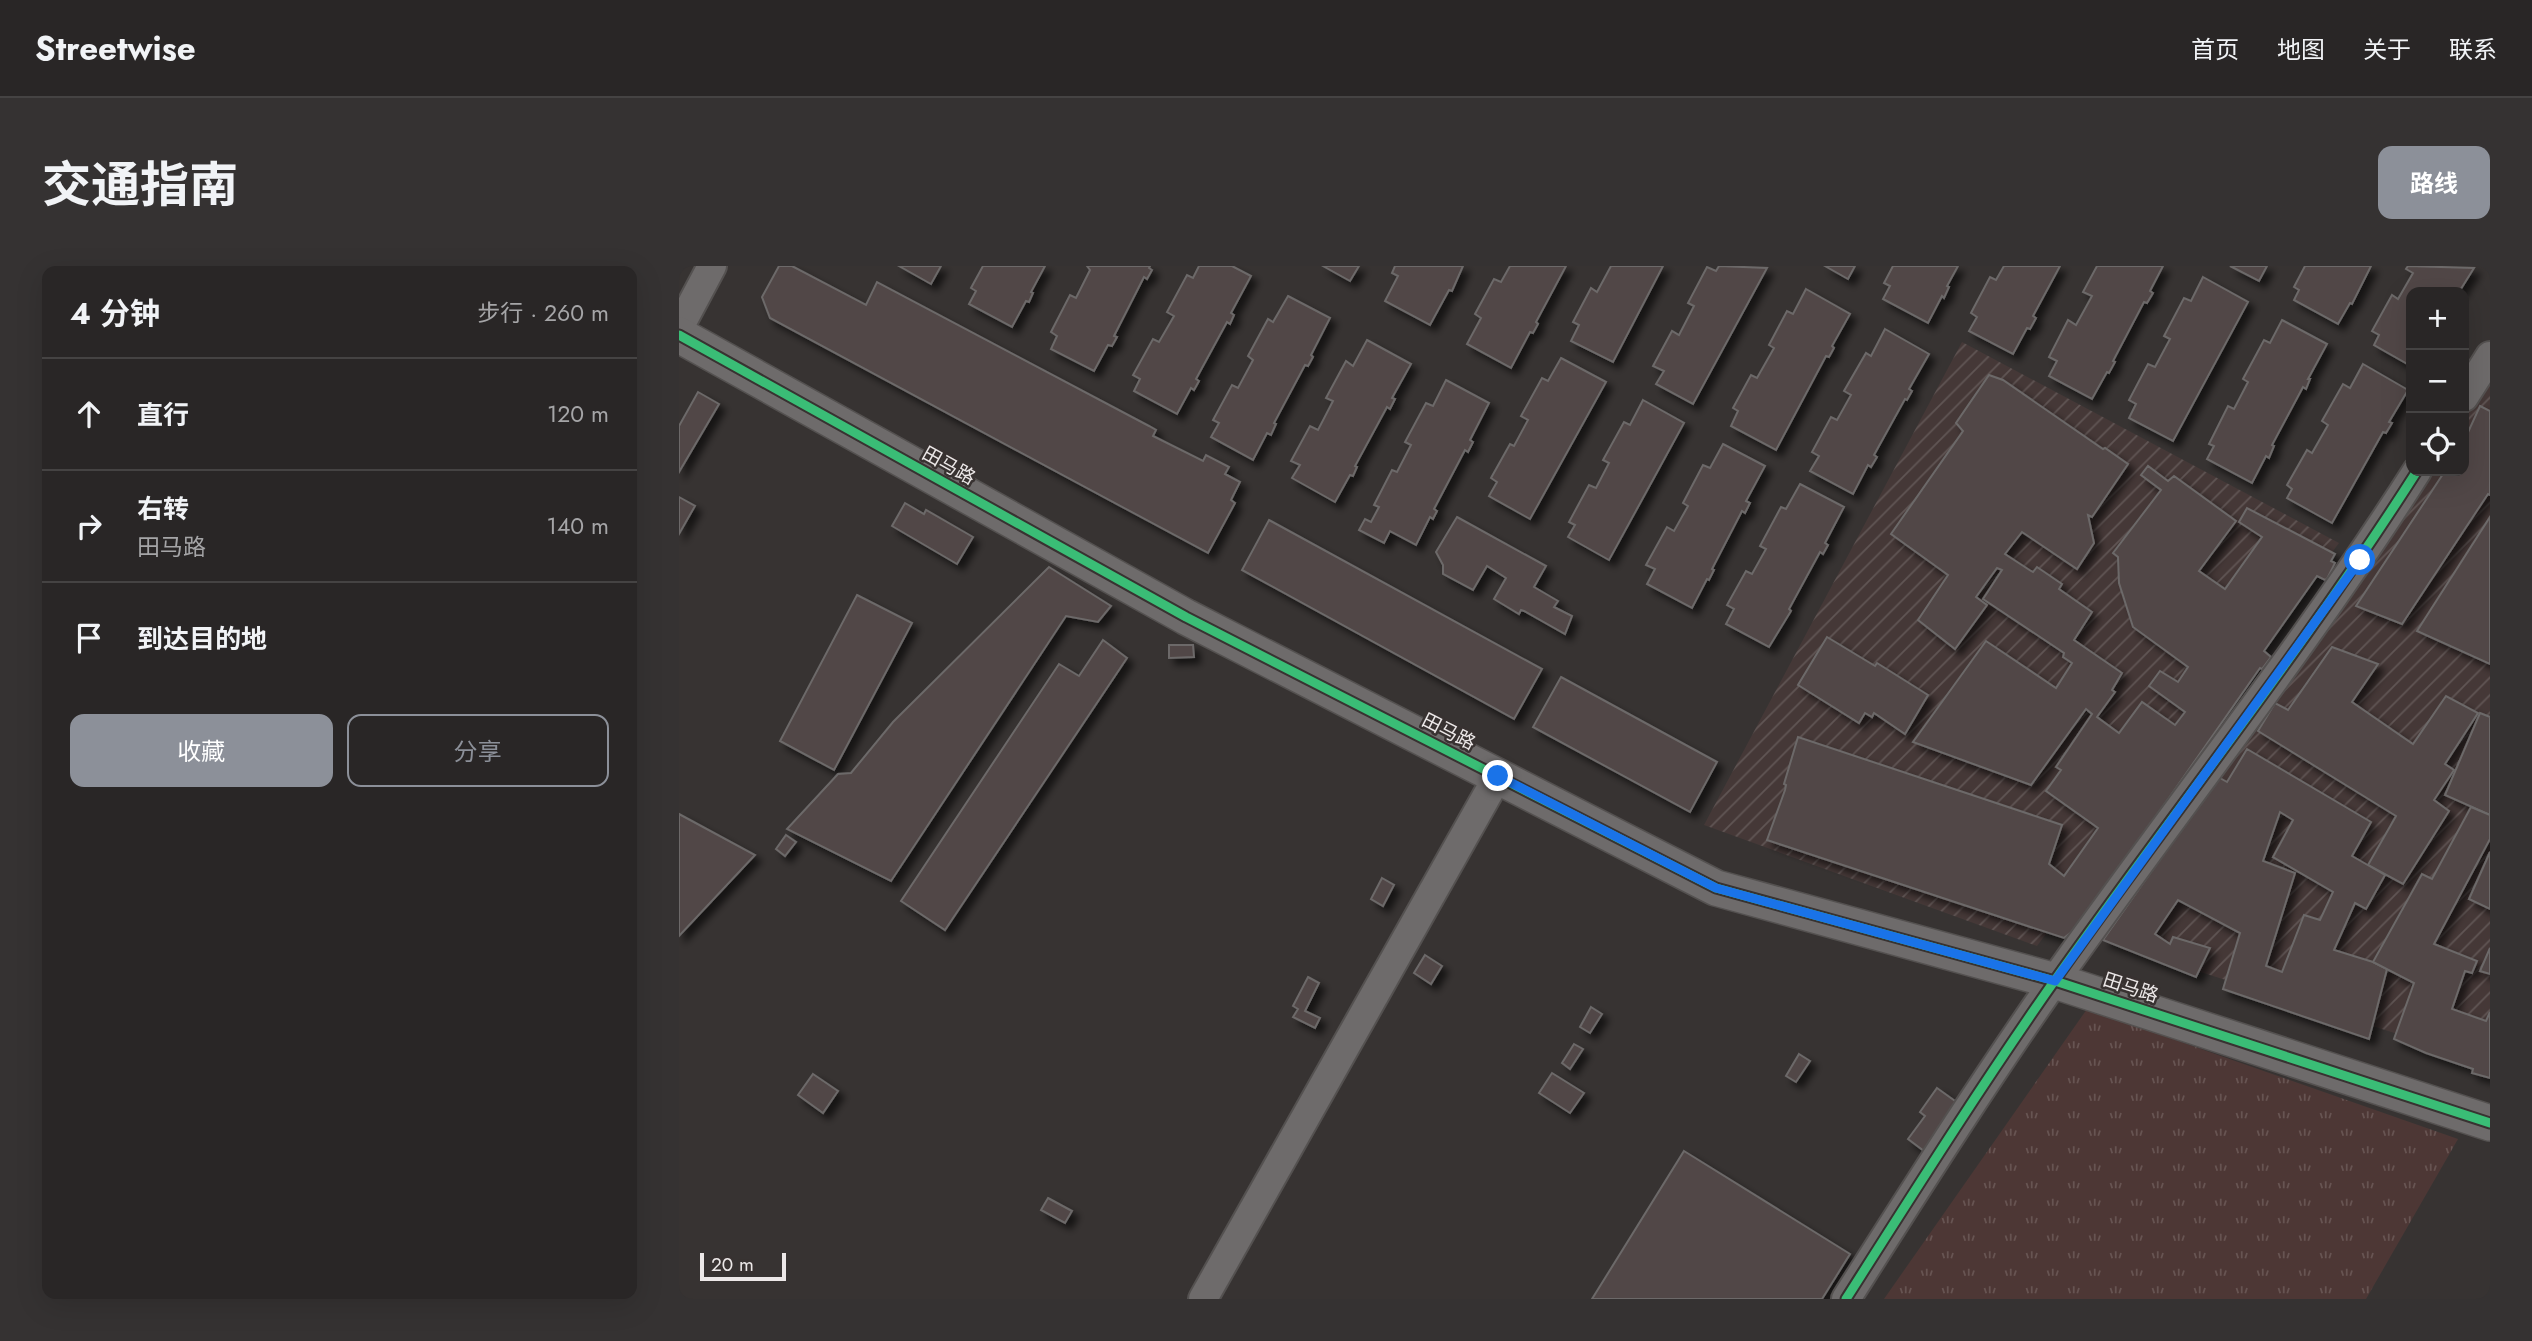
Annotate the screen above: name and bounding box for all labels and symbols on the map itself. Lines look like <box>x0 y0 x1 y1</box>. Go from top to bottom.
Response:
street label: 田马路 <box>917 440 980 491</box>
route start <box>2344 544 2375 575</box>
street label: 田马路 <box>1417 706 1480 756</box>
route end <box>1482 760 1513 791</box>
street label: 田马路 <box>2100 966 2162 1009</box>
scale bar <box>700 1250 786 1282</box>

